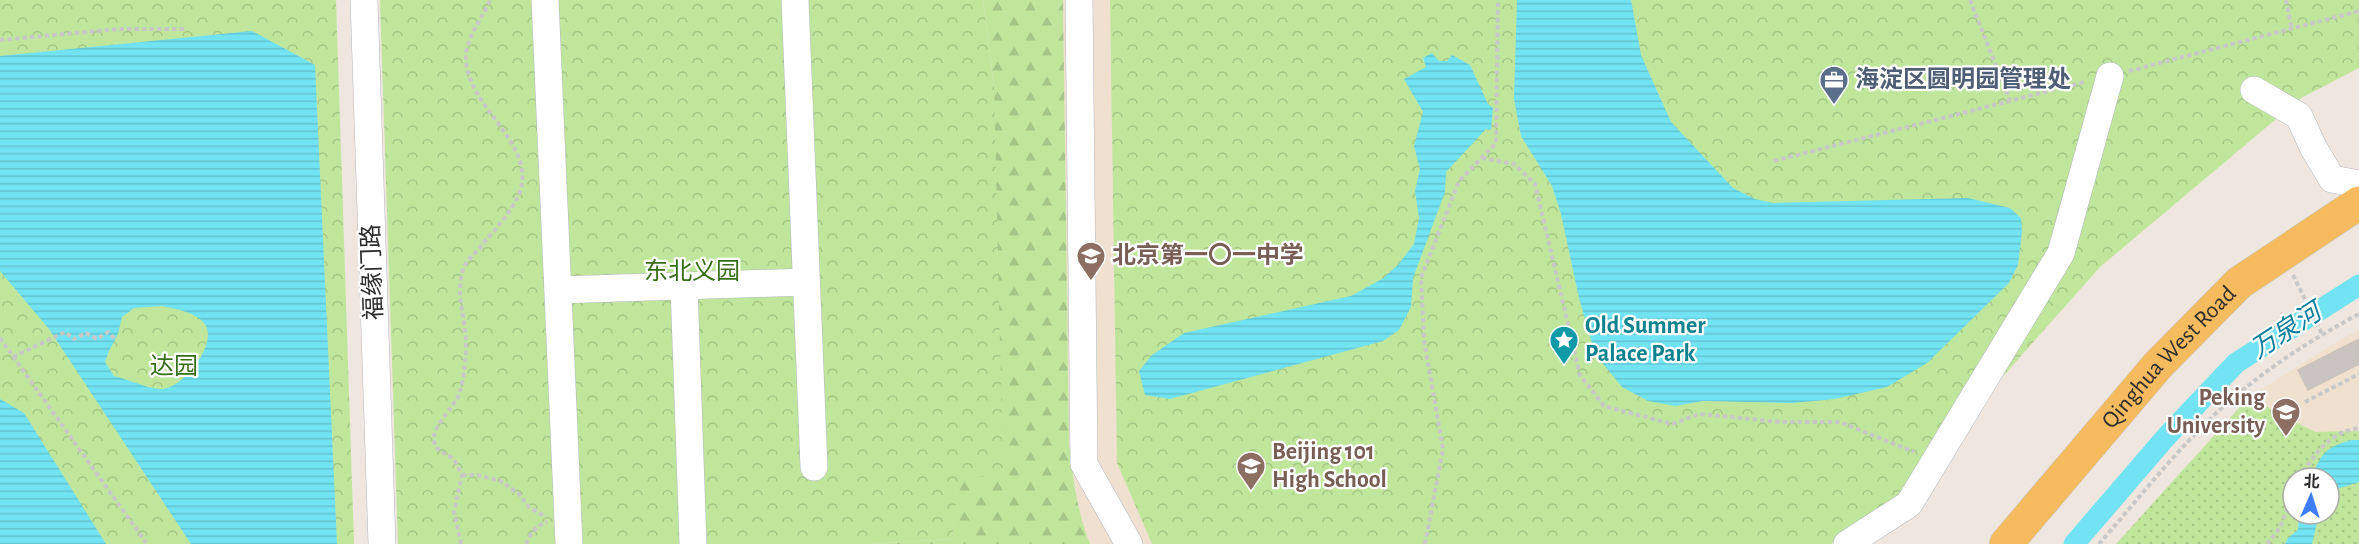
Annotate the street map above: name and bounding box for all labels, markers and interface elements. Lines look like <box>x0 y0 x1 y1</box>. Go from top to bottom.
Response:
office icon: 海淀区圆明园管理处 <box>1818 64 1850 106</box>
place label: 海淀区圆明园管理处 <box>1855 66 2071 92</box>
street label: 福缘门路 <box>357 224 387 320</box>
school or university icon: 北京第一〇一中学 <box>1075 240 1107 282</box>
place label: 北京第一〇一中学 <box>1112 242 1304 268</box>
park label: 东北义园 <box>644 258 740 284</box>
street label: Qinghua West Road <box>2098 281 2241 433</box>
water label: 万泉河 <box>2246 295 2330 363</box>
place label: Old Summer Palace Park <box>1585 314 1706 366</box>
place icon: Old Summer Palace Park <box>1548 324 1580 366</box>
park label: 达园 <box>150 353 198 379</box>
place label: Peking University <box>2167 386 2266 438</box>
school or university icon: Peking University <box>2270 396 2302 438</box>
place label: Beijing 101 High School <box>1272 440 1387 492</box>
school or university icon: Beijing 101 High School <box>1235 450 1267 492</box>
north arrow <box>2281 466 2341 526</box>
text: 北 <box>2303 473 2320 490</box>

